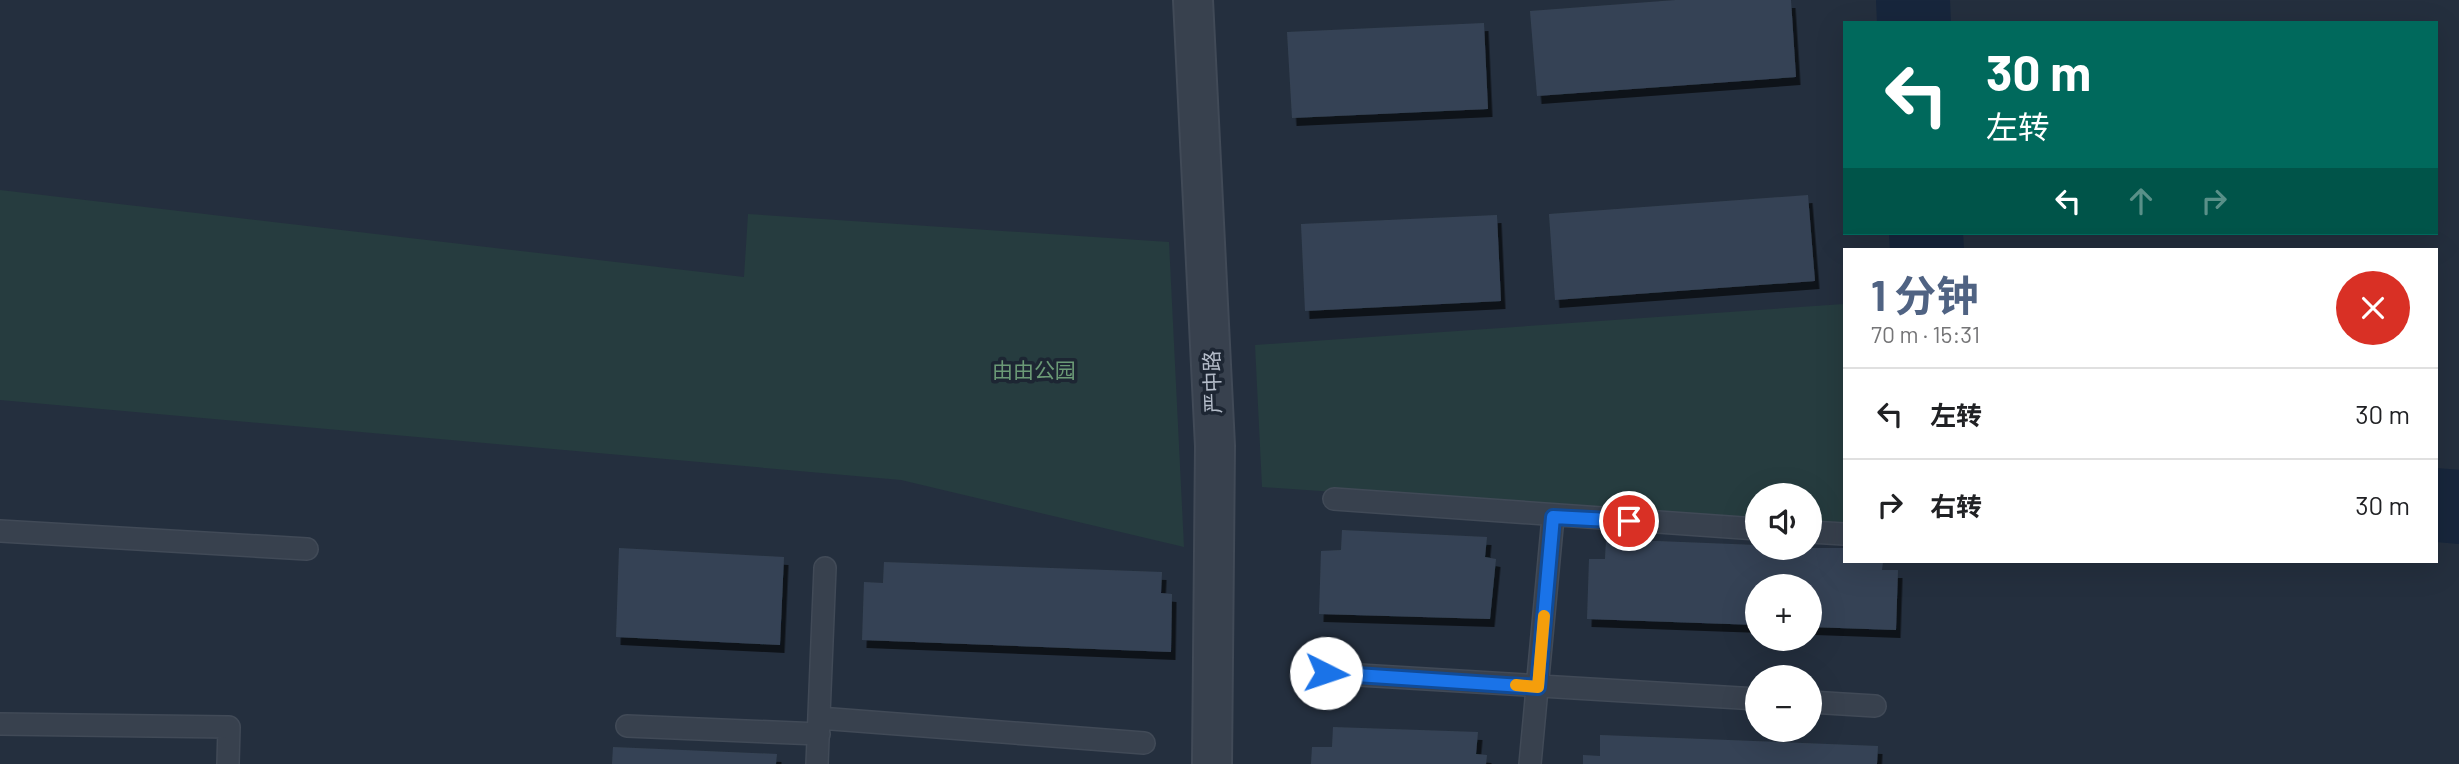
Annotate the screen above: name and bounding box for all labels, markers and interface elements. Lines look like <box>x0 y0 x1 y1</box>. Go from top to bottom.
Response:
text: 30 m <box>1986 42 2091 101</box>
icon: left <box>1871 49 1962 140</box>
text: 左转 <box>1986 107 2050 145</box>
icon: left <box>2049 182 2087 220</box>
icon: ahead <box>2122 182 2160 220</box>
icon: right <box>2195 182 2233 220</box>
text: 1 分钟 <box>1871 269 1978 319</box>
button: close <box>2336 271 2410 345</box>
text: 70 m · 15:31 <box>1871 320 1980 348</box>
street label: 严中路 <box>1198 350 1225 414</box>
park label: 由由公园 <box>992 357 1076 382</box>
icon: left <box>1871 395 1909 433</box>
text: 30 m <box>2355 398 2410 429</box>
text: 左转 <box>1930 399 1982 430</box>
map controls <box>1745 483 1822 742</box>
button: sound <box>1745 483 1822 560</box>
icon: right <box>1871 486 1909 524</box>
text: 30 m <box>2355 489 2410 520</box>
text: 右转 <box>1930 490 1982 521</box>
pin <box>1599 491 1659 551</box>
icon: arrive <box>1610 502 1648 540</box>
button: + <box>1745 574 1822 651</box>
position arrow <box>1289 636 1363 710</box>
button: − <box>1745 665 1822 742</box>

